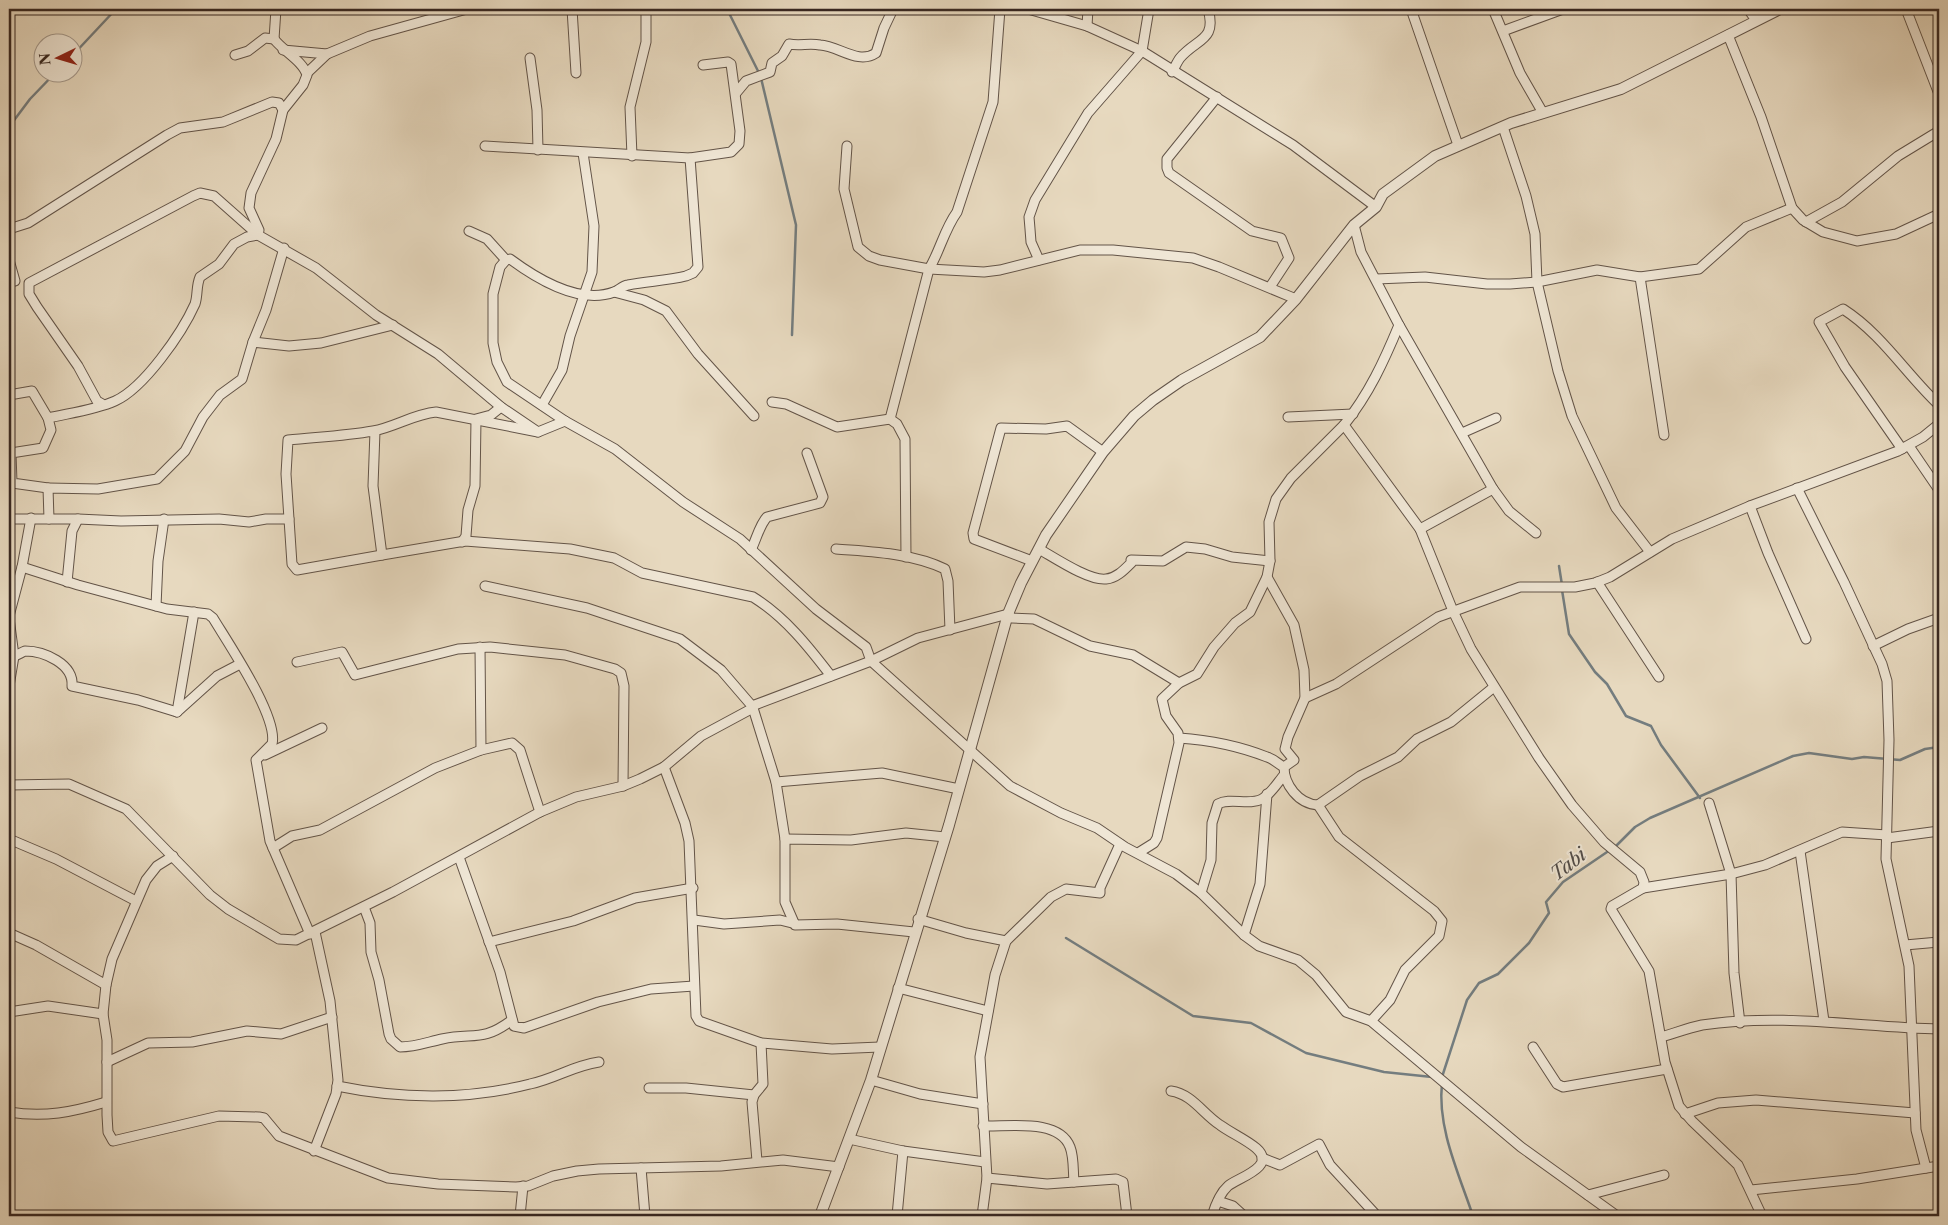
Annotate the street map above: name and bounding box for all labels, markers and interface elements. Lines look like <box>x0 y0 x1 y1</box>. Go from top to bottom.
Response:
north arrow <box>32 32 82 82</box>
text: N <box>36 52 55 66</box>
water label: Tabi <box>1546 843 1592 886</box>

